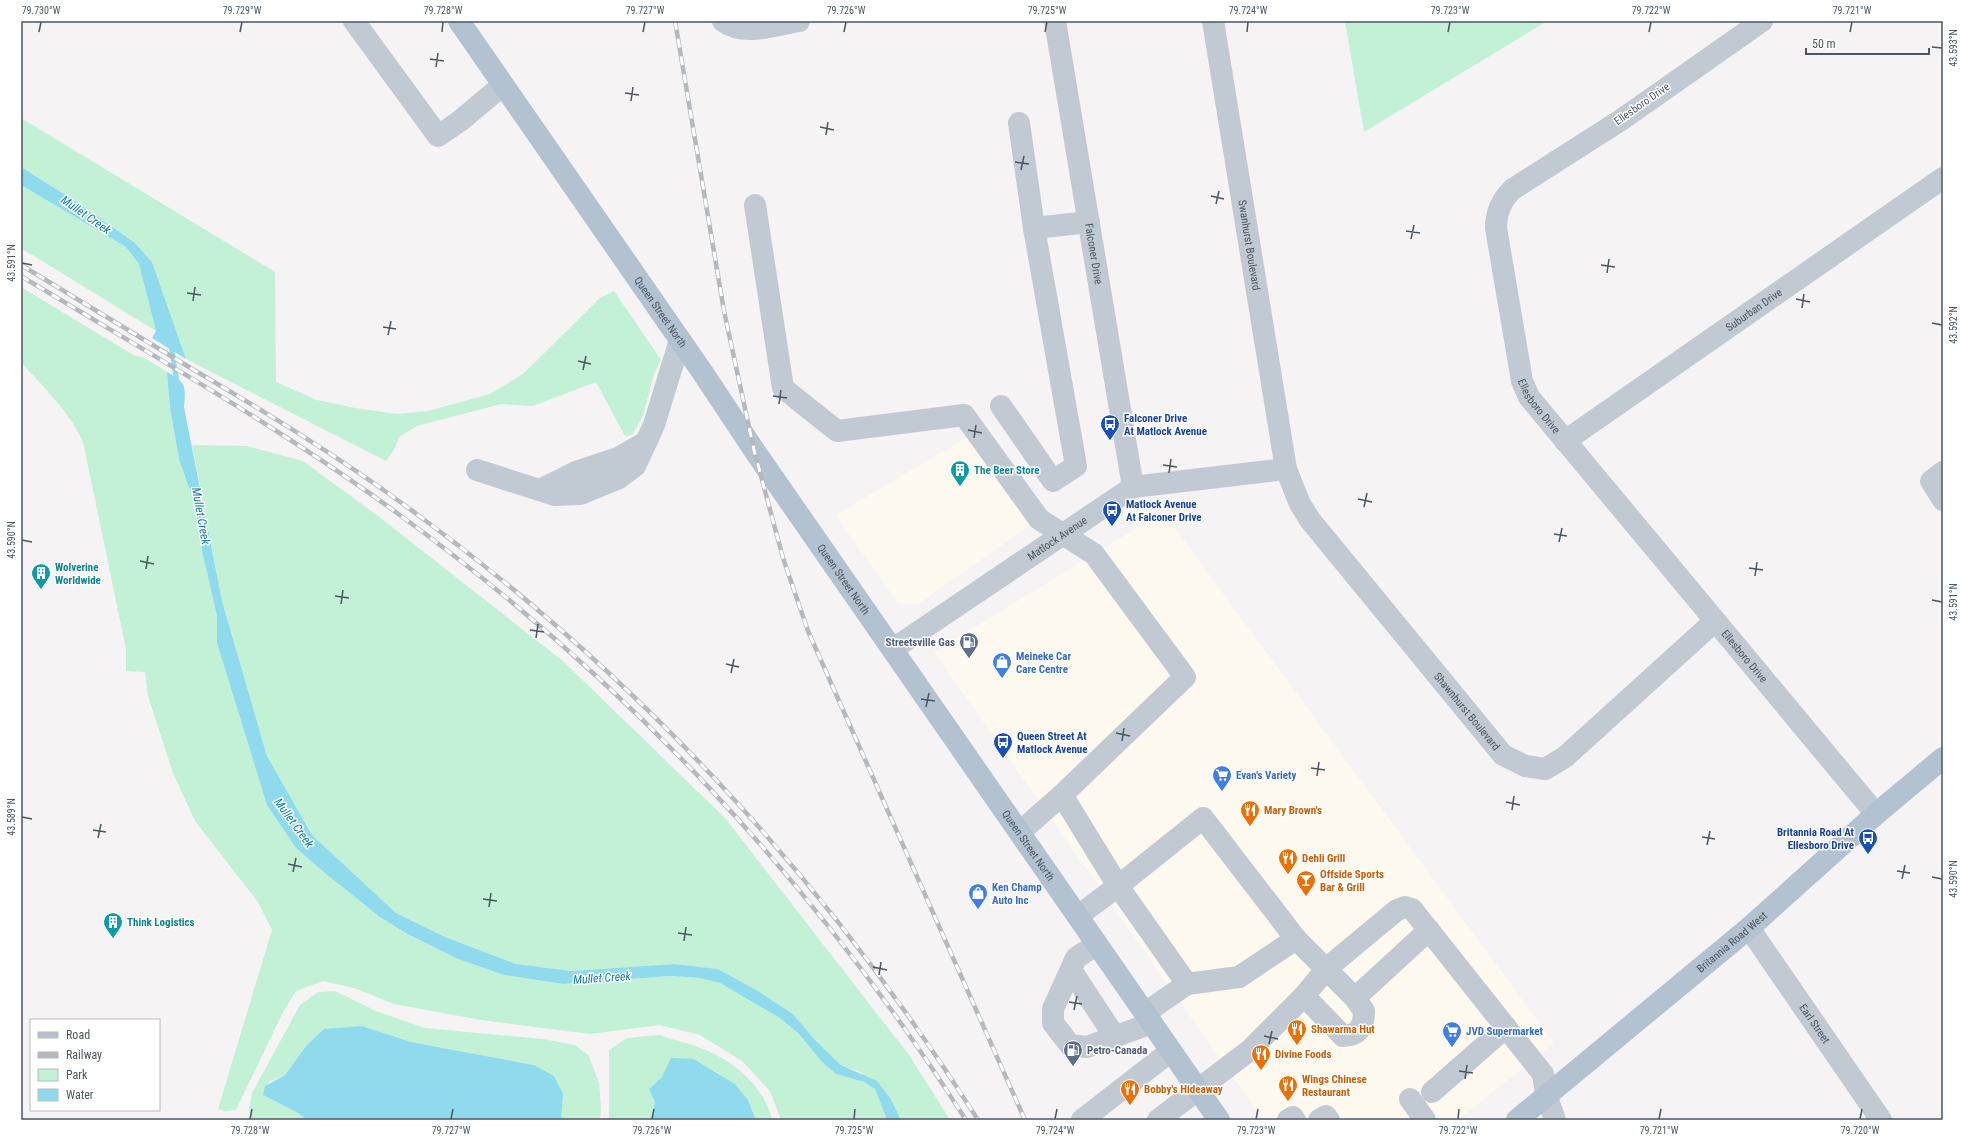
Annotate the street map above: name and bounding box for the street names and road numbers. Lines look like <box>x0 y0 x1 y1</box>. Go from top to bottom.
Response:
street label: Ellesboro Drive <box>1612 80 1672 128</box>
street label: Swanhurst Boulevard <box>1236 199 1263 291</box>
street label: Falconer Drive <box>1082 222 1105 285</box>
street label: Queen Street North <box>632 274 690 350</box>
street label: Suburban Drive <box>1723 286 1784 334</box>
street label: Ellesboro Drive <box>1515 377 1563 436</box>
street label: Matlock Avenue <box>1025 513 1089 563</box>
street label: Queen Street North <box>815 541 873 617</box>
street label: Ellesboro Drive <box>1719 627 1770 685</box>
street label: Shawnhurst Boulevard <box>1431 670 1503 753</box>
street label: Queen Street North <box>999 808 1057 883</box>
street label: Britannia Road West <box>1694 909 1770 975</box>
street label: Earl Street <box>1797 1001 1833 1046</box>

